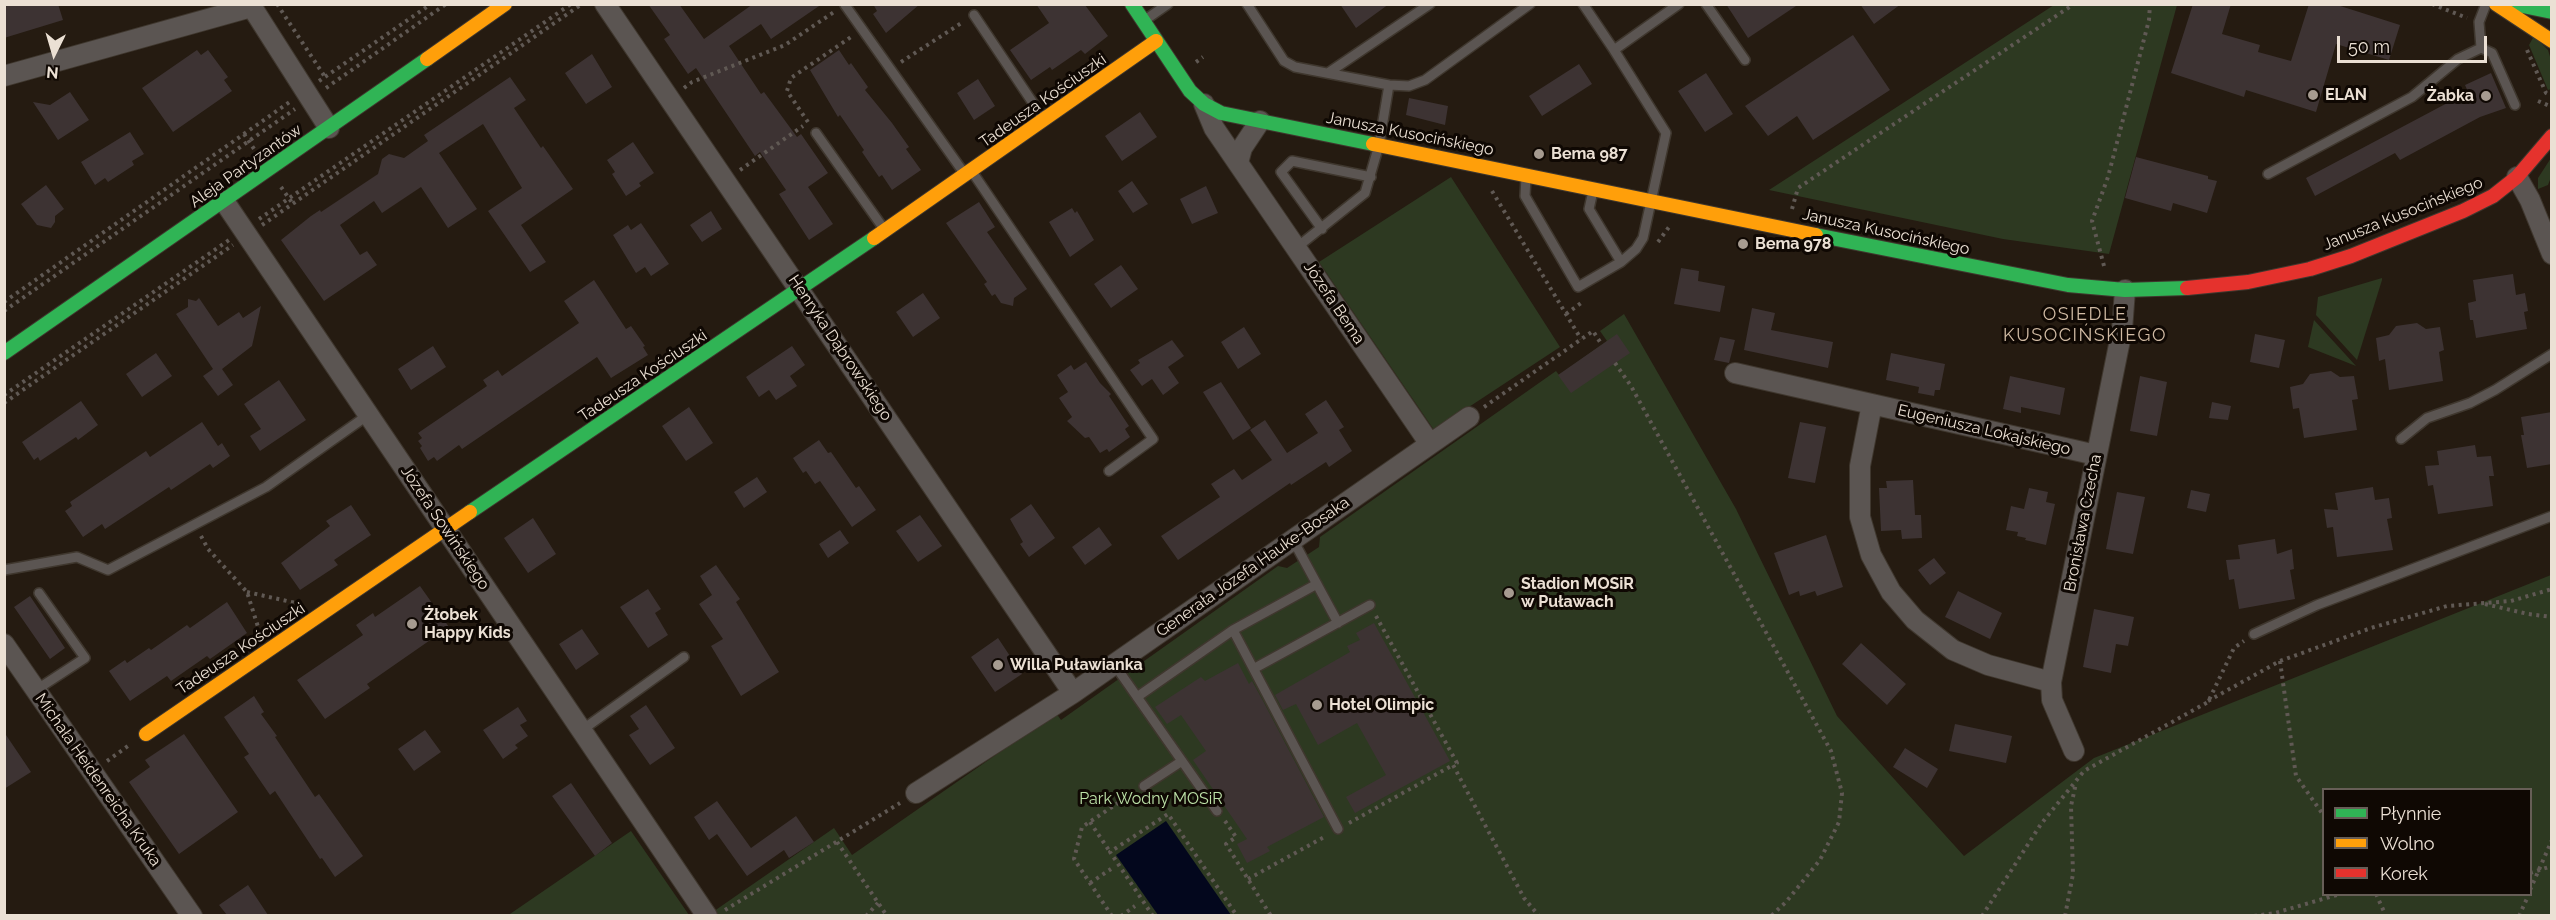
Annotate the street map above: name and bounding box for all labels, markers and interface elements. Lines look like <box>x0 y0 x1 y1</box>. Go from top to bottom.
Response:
north arrow <box>24 24 84 84</box>
scale bar <box>2340 24 2490 62</box>
text: 50 m <box>2348 36 2390 57</box>
street label: Tadeusza Kościuszki <box>976 50 1110 152</box>
text: N <box>45 62 59 82</box>
place label: ELAN <box>2325 85 2367 105</box>
place label: Żabka <box>2427 86 2474 106</box>
marker: ELAN <box>2306 88 2320 102</box>
marker: Żabka <box>2479 89 2493 103</box>
street label: Janusza Kusocińskiego <box>1325 108 1495 160</box>
street label: Aleja Partyzantów <box>186 120 306 212</box>
place label: Bema 987 <box>1551 144 1627 164</box>
marker: Bema 987 <box>1532 147 1546 161</box>
street label: Janusza Kusocińskiego <box>2320 173 2486 255</box>
street label: Janusza Kusocińskiego <box>1801 205 1971 259</box>
place label: Bema 978 <box>1755 234 1831 254</box>
marker: Bema 978 <box>1736 237 1750 251</box>
street label: Józefa Bema <box>1299 258 1369 348</box>
street label: Henryka Dąbrowskiego <box>784 271 896 425</box>
district label: OSIEDLE KUSOCIŃSKIEGO <box>2003 304 2167 346</box>
street label: Tadeusza Kościuszki <box>575 326 711 426</box>
street label: Eugeniusza Lokajskiego <box>1896 401 2072 459</box>
street label: Bronisława Czecha <box>2060 453 2106 593</box>
street label: Józefa Sowińskiego <box>396 462 494 594</box>
street label: Generała Józefa Hauke-Bosaka <box>1153 493 1353 641</box>
place label: Stadion MOSiR w Puławach <box>1521 574 1634 612</box>
marker: Stadion MOSiR w Puławach <box>1502 586 1516 600</box>
street label: Tadeusza Kościuszki <box>173 599 309 699</box>
place label: Żłobek Happy Kids <box>424 605 511 643</box>
marker: Żłobek Happy Kids <box>405 617 419 631</box>
place label: Willa Puławianka <box>1010 655 1143 675</box>
marker: Willa Puławianka <box>991 658 1005 672</box>
street label: Michała Heidenreicha Kruka <box>31 690 165 870</box>
place label: Hotel Olimpic <box>1329 695 1434 715</box>
marker: Hotel Olimpic <box>1310 698 1324 712</box>
legend <box>2322 788 2532 896</box>
park label: Park Wodny MOSiR <box>1079 789 1223 809</box>
text: Płynnie <box>2380 803 2441 824</box>
text: Wolno <box>2380 833 2434 854</box>
text: Korek <box>2380 863 2428 884</box>

